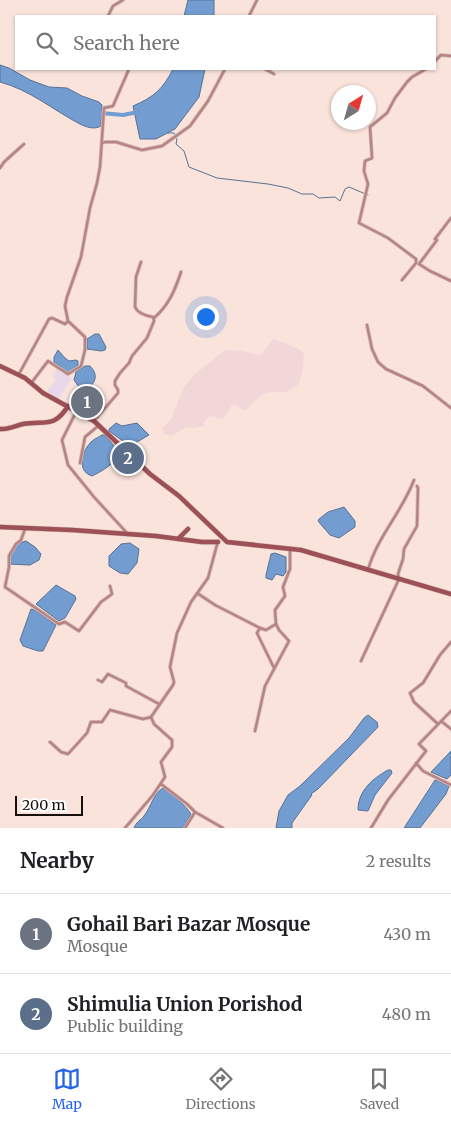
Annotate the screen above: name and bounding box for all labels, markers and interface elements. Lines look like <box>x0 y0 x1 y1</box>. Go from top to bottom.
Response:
search box <box>15 15 436 70</box>
icon: search <box>33 29 61 57</box>
text: Search here <box>73 31 180 55</box>
north arrow <box>331 85 376 130</box>
your location <box>193 304 219 330</box>
pin: 1 <box>71 383 103 421</box>
pin: 2 <box>112 439 144 477</box>
scale bar <box>15 793 82 816</box>
text: 200 m <box>22 796 65 814</box>
text: Nearby <box>20 847 94 874</box>
text: 2 results <box>366 851 431 871</box>
text: Gohail Bari Bazar Mosque <box>67 912 310 936</box>
text: 1 <box>32 924 40 944</box>
text: 430 m <box>384 924 431 944</box>
text: Mosque <box>67 936 128 956</box>
text: Shimulia Union Porishod <box>67 992 303 1016</box>
text: 2 <box>31 1004 41 1024</box>
text: 480 m <box>382 1004 431 1024</box>
text: Public building <box>67 1016 183 1036</box>
tab: Map <box>52 1065 82 1113</box>
tab: Directions <box>186 1065 256 1113</box>
tab: Saved <box>359 1065 399 1113</box>

